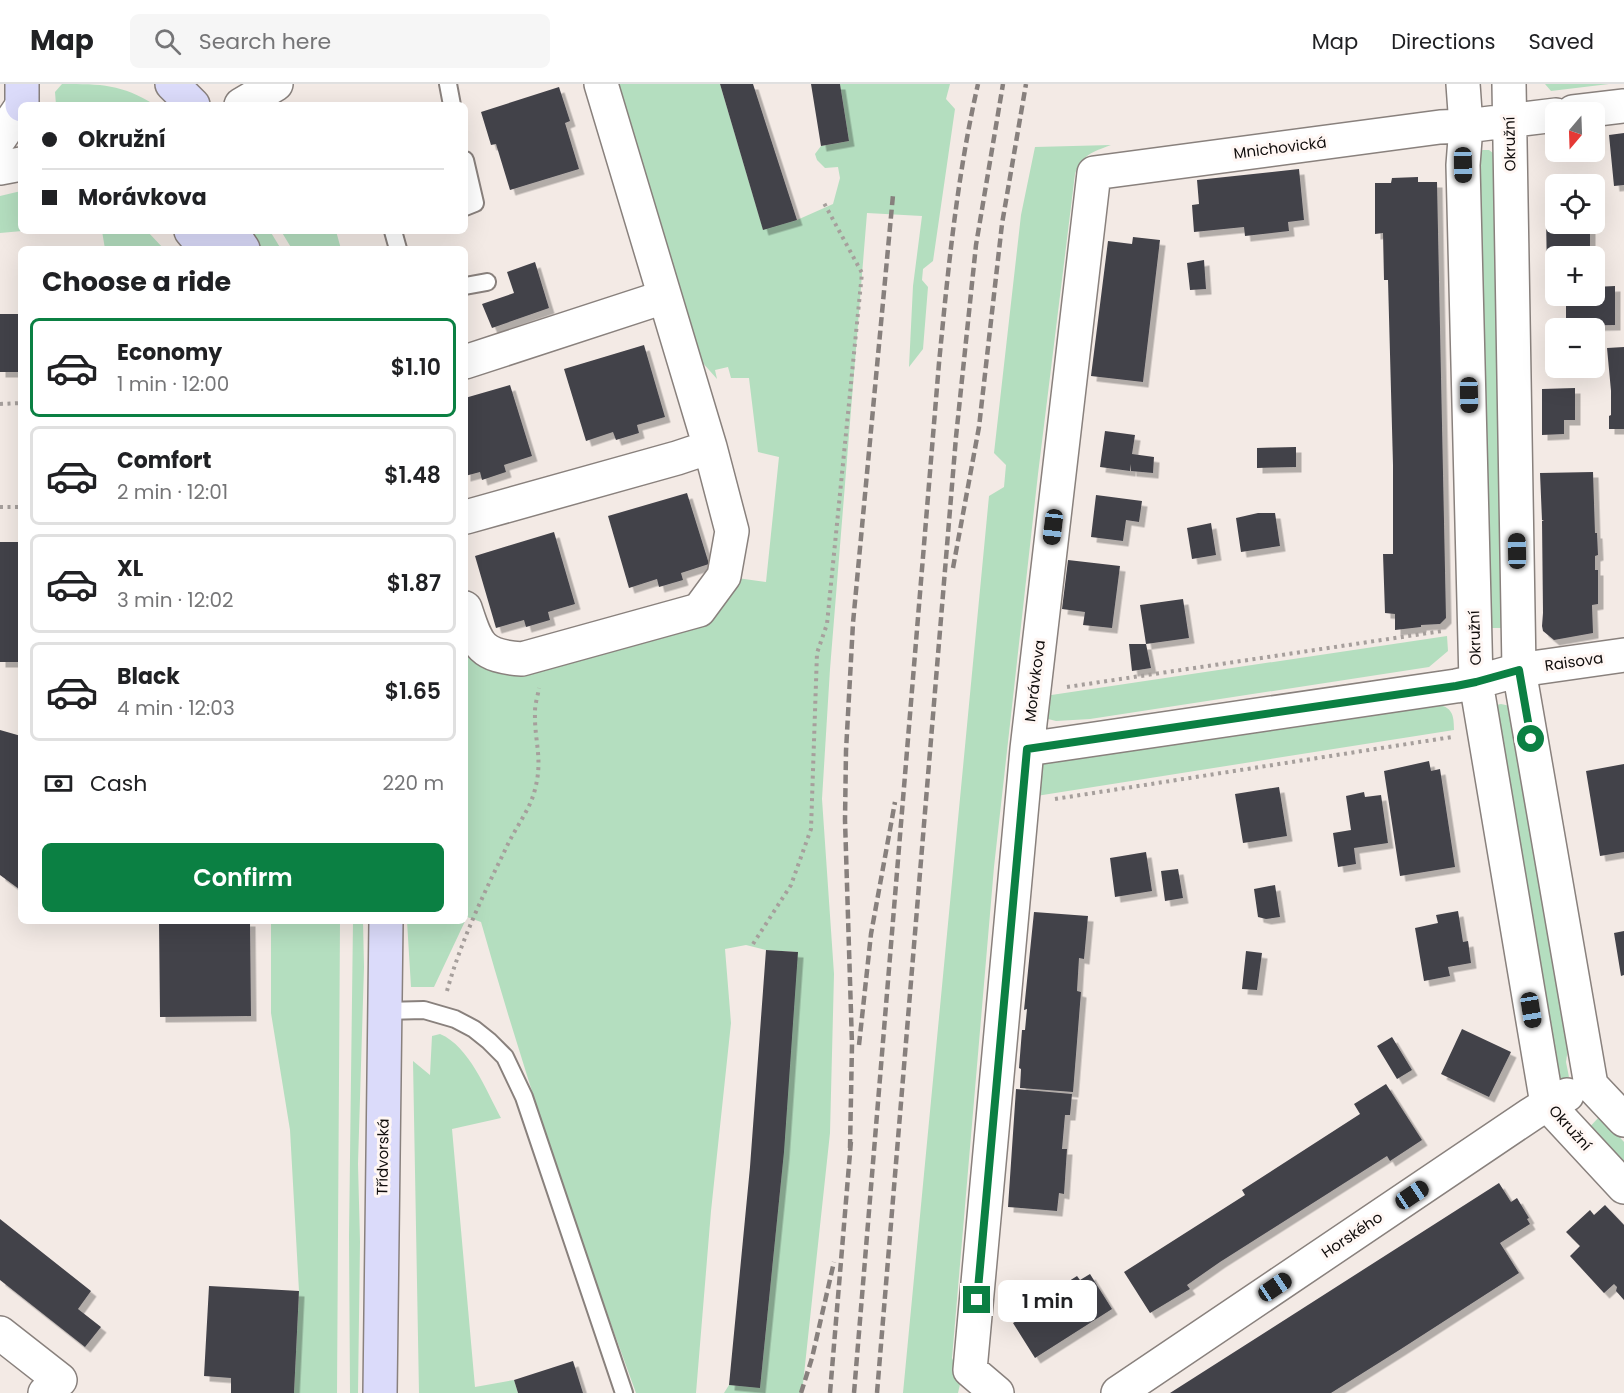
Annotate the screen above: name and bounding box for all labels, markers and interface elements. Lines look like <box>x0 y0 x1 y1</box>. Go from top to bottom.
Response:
search box <box>130 14 550 68</box>
text: Map <box>30 21 94 60</box>
icon: search <box>151 25 184 58</box>
text: Search here <box>199 26 331 57</box>
text: Map <box>1312 27 1358 56</box>
text: Directions <box>1391 27 1495 56</box>
text: Saved <box>1528 27 1594 56</box>
north arrow <box>1545 102 1605 162</box>
map controls <box>1545 102 1605 378</box>
street label: Okružní <box>1499 116 1520 172</box>
text: Okružní <box>78 124 166 155</box>
street label: Mnichovická <box>1232 131 1328 164</box>
car <box>1454 147 1472 183</box>
button: locate <box>1545 174 1605 234</box>
text: Morávkova <box>78 182 207 213</box>
button: + <box>1545 246 1605 306</box>
text: Choose a ride <box>42 263 231 300</box>
button: − <box>1545 318 1605 378</box>
text: Economy <box>117 337 222 368</box>
icon: car <box>45 341 99 395</box>
text: $1.10 <box>391 352 441 383</box>
text: 1 min · 12:00 <box>117 370 229 398</box>
car <box>1460 377 1478 413</box>
text: Comfort <box>117 445 211 476</box>
icon: car <box>45 449 99 503</box>
text: $1.48 <box>384 460 441 491</box>
text: 2 min · 12:01 <box>117 478 228 506</box>
car <box>1042 508 1064 546</box>
car <box>1508 533 1526 569</box>
text: XL <box>117 553 143 584</box>
icon: car <box>45 557 99 611</box>
text: $1.87 <box>387 568 441 599</box>
text: 3 min · 12:02 <box>117 586 234 614</box>
street label: Okružní <box>1463 610 1486 666</box>
street label: Morávkova <box>1019 639 1050 723</box>
street label: Raisova <box>1543 647 1605 676</box>
text: Black <box>117 661 180 692</box>
icon: car <box>45 665 99 719</box>
text: $1.65 <box>385 676 441 707</box>
text: 4 min · 12:03 <box>117 694 235 722</box>
route start <box>1517 725 1544 752</box>
icon: cash <box>42 767 75 800</box>
text: Cash <box>90 768 147 799</box>
text: 220 m <box>383 769 444 797</box>
button: Confirm <box>42 843 444 912</box>
car <box>1519 991 1543 1029</box>
street label: Okružní <box>1544 1100 1597 1155</box>
street label: Třídvorská <box>371 1118 394 1196</box>
car <box>1392 1177 1432 1213</box>
street label: Horského <box>1317 1206 1386 1263</box>
car <box>1255 1269 1295 1305</box>
callout: 1 min <box>998 1279 1097 1321</box>
route end <box>963 1286 990 1313</box>
text: 1 min <box>1022 1287 1073 1315</box>

